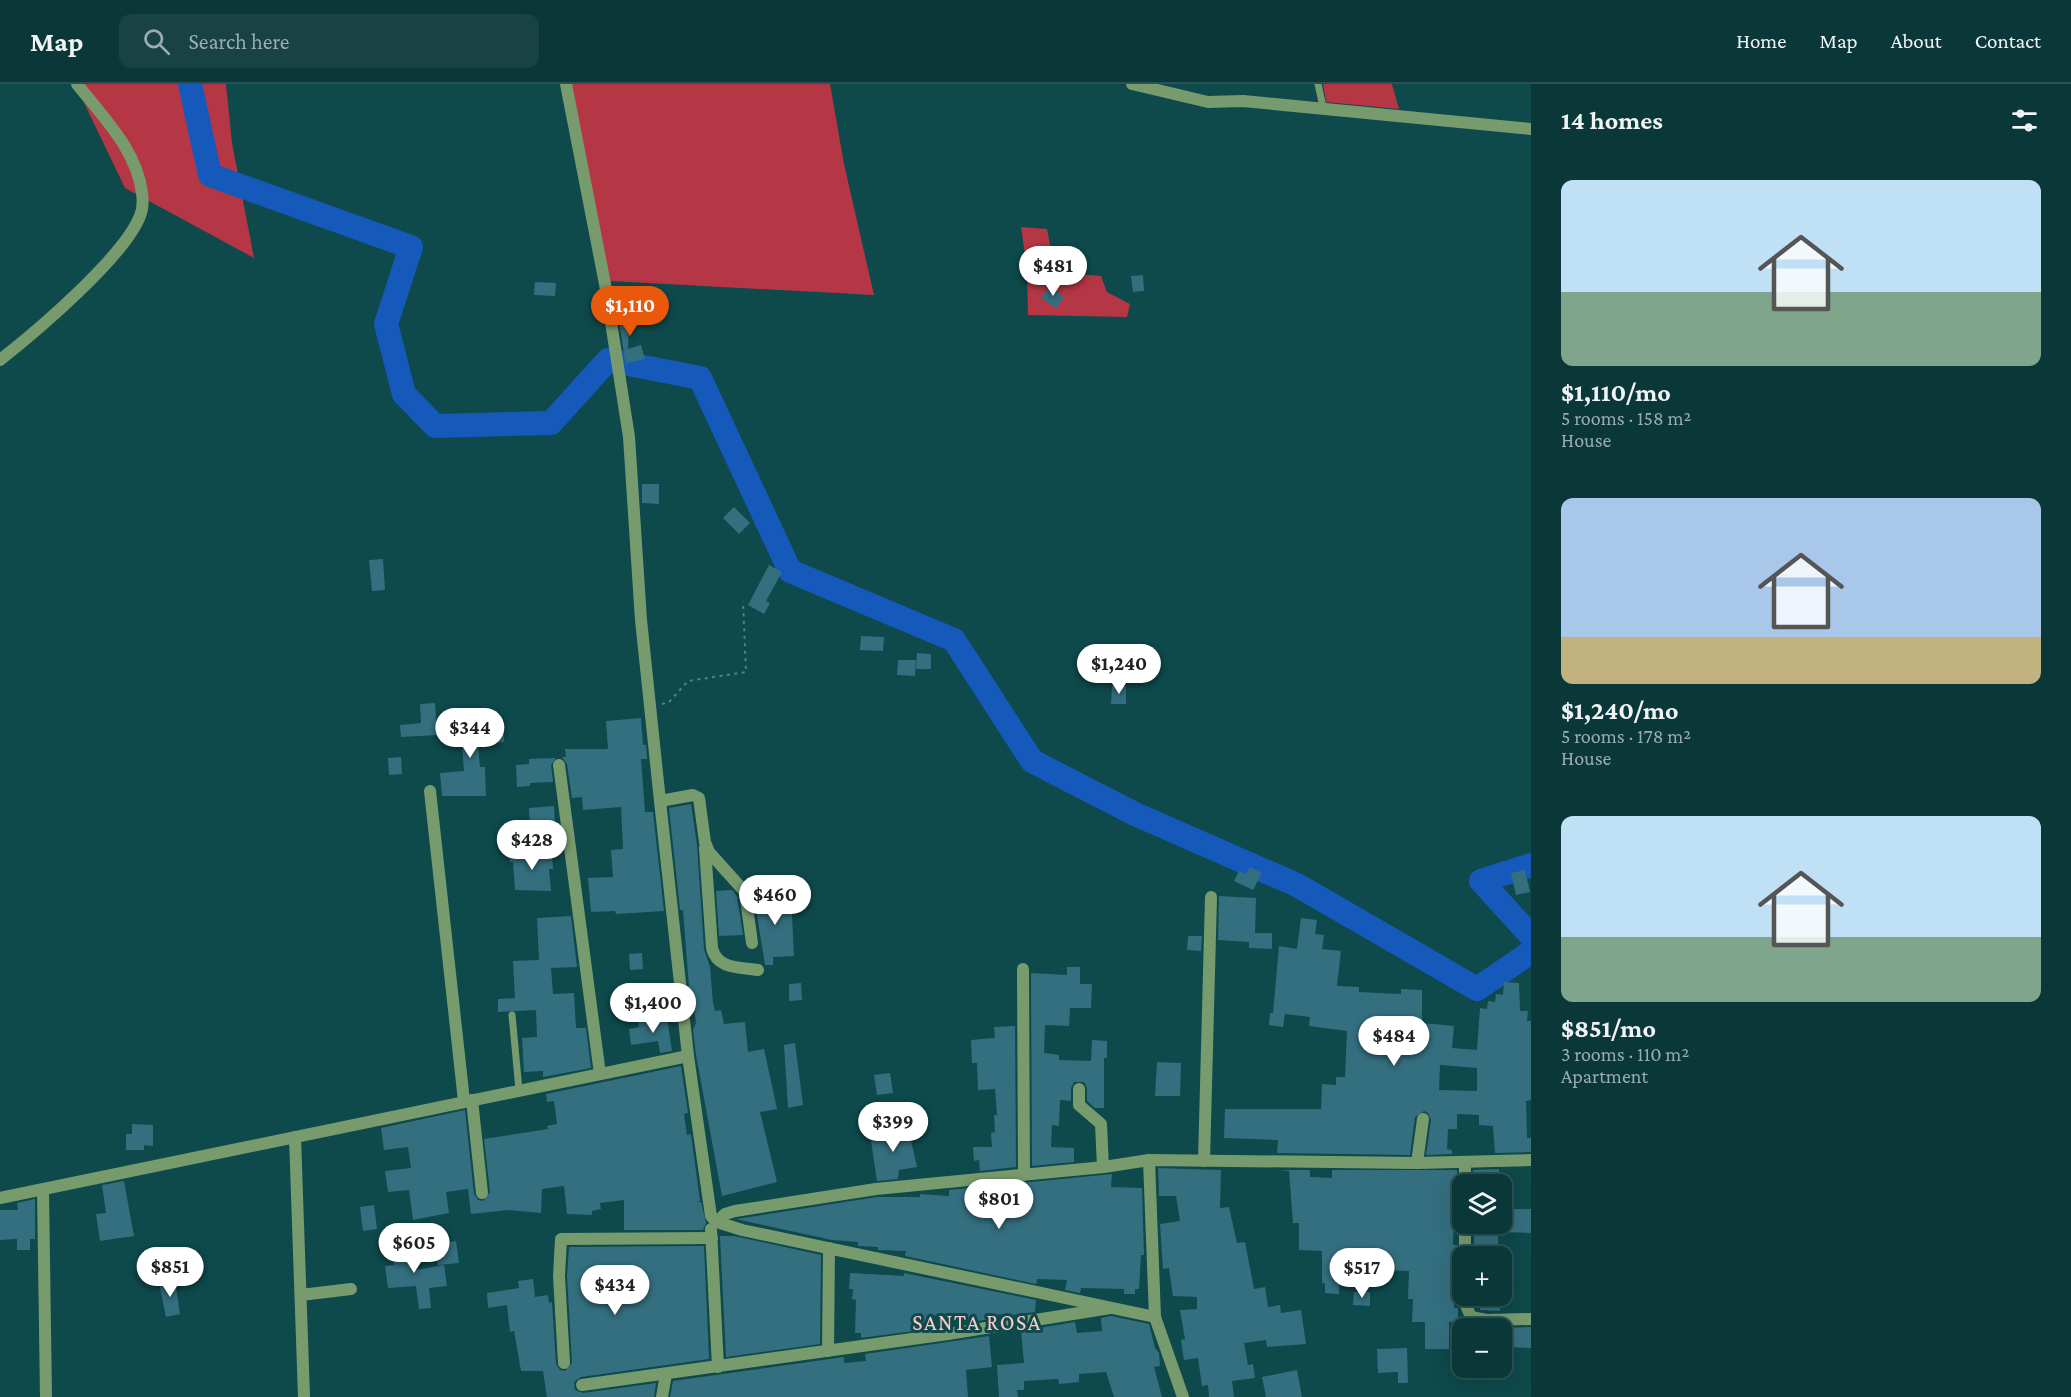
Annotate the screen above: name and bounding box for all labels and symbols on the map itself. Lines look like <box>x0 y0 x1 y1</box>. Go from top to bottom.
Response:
pin: $481 <box>1017 246 1089 297</box>
pin: $1,110 <box>581 286 679 337</box>
pin: $1,240 <box>1070 644 1168 695</box>
pin: $344 <box>434 708 506 759</box>
pin: $428 <box>496 820 568 871</box>
pin: $460 <box>739 875 811 926</box>
pin: $1,400 <box>604 983 702 1034</box>
pin: $484 <box>1358 1016 1430 1067</box>
pin: $399 <box>857 1102 929 1153</box>
pin: $801 <box>963 1179 1035 1230</box>
pin: $605 <box>378 1223 450 1274</box>
pin: $851 <box>134 1247 206 1298</box>
pin: $517 <box>1326 1248 1398 1299</box>
pin: $434 <box>579 1265 651 1316</box>
district label: SANTA ROSA <box>912 1310 1042 1335</box>

